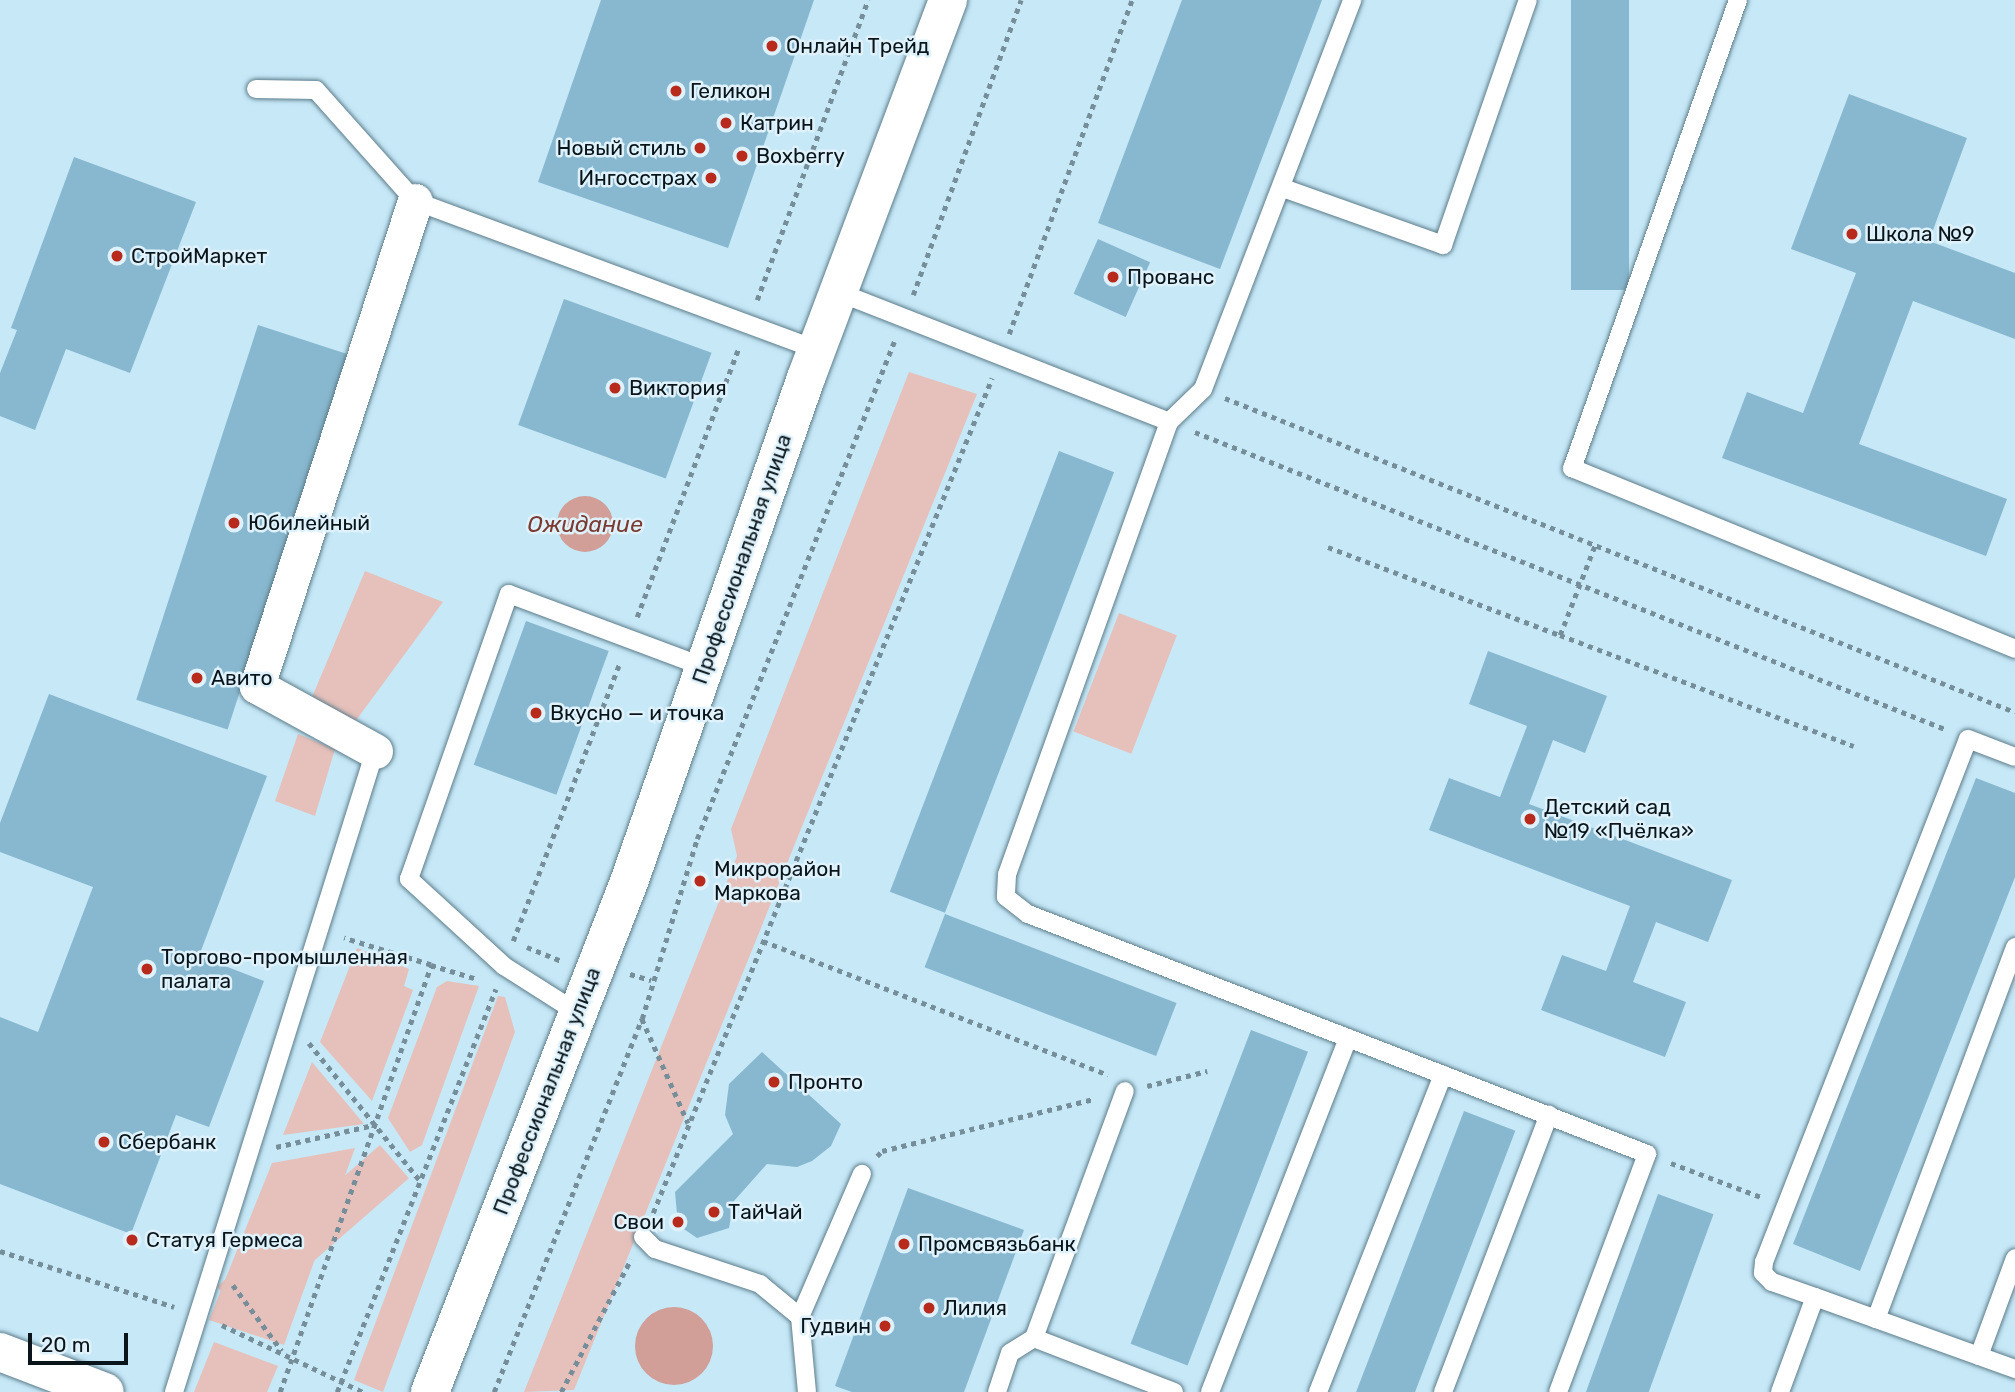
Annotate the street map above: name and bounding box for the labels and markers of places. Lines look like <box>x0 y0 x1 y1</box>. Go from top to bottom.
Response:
place label: Онлайн Трейд <box>786 33 929 59</box>
marker: Онлайн Трейд <box>764 38 780 54</box>
place label: Геликон <box>690 78 771 104</box>
marker: Геликон <box>668 83 684 99</box>
place label: Катрин <box>740 110 814 136</box>
marker: Катрин <box>718 115 734 131</box>
place label: Новый стиль <box>557 135 686 161</box>
marker: Новый стиль <box>692 140 708 156</box>
place label: Boxberry <box>756 143 845 169</box>
marker: Boxberry <box>734 148 750 164</box>
place label: Ингосстрах <box>578 165 697 191</box>
marker: Ингосстрах <box>703 170 719 186</box>
place label: Школа №9 <box>1866 221 1974 247</box>
marker: Школа №9 <box>1844 226 1860 242</box>
place label: СтройМаркет <box>131 243 267 269</box>
marker: СтройМаркет <box>109 248 125 264</box>
place label: Прованс <box>1127 264 1214 290</box>
marker: Прованс <box>1105 269 1121 285</box>
place label: Виктория <box>629 375 727 401</box>
marker: Виктория <box>607 380 623 396</box>
place label: Юбилейный <box>248 510 370 536</box>
marker: Юбилейный <box>226 515 242 531</box>
place label: Авито <box>211 665 272 691</box>
marker: Авито <box>189 670 205 686</box>
place label: Вкусно — и точка <box>550 700 724 726</box>
marker: Вкусно — и точка <box>528 705 544 721</box>
place label: Детский сад №19 «Пчёлка» <box>1544 794 1694 844</box>
marker: Детский сад №19 «Пчёлка» <box>1522 811 1538 827</box>
place label: Микрорайон Маркова <box>714 856 841 906</box>
marker: Микрорайон Маркова <box>692 873 708 889</box>
place label: Торгово-промышленная палата <box>161 944 408 994</box>
marker: Торгово-промышленная палата <box>139 961 155 977</box>
place label: Пронто <box>788 1069 863 1095</box>
marker: Пронто <box>766 1074 782 1090</box>
place label: Сбербанк <box>118 1129 216 1155</box>
marker: Сбербанк <box>96 1134 112 1150</box>
place label: ТайЧай <box>728 1199 803 1225</box>
marker: ТайЧай <box>706 1204 722 1220</box>
place label: Свои <box>613 1209 664 1235</box>
marker: Свои <box>670 1214 686 1230</box>
place label: Статуя Гермеса <box>146 1227 303 1253</box>
place label: Промсвязьбанк <box>918 1231 1076 1257</box>
marker: Статуя Гермеса <box>124 1232 140 1248</box>
marker: Промсвязьбанк <box>896 1236 912 1252</box>
place label: Лилия <box>943 1295 1007 1321</box>
marker: Лилия <box>921 1300 937 1316</box>
place label: Гудвин <box>800 1313 871 1339</box>
marker: Гудвин <box>877 1318 893 1334</box>

